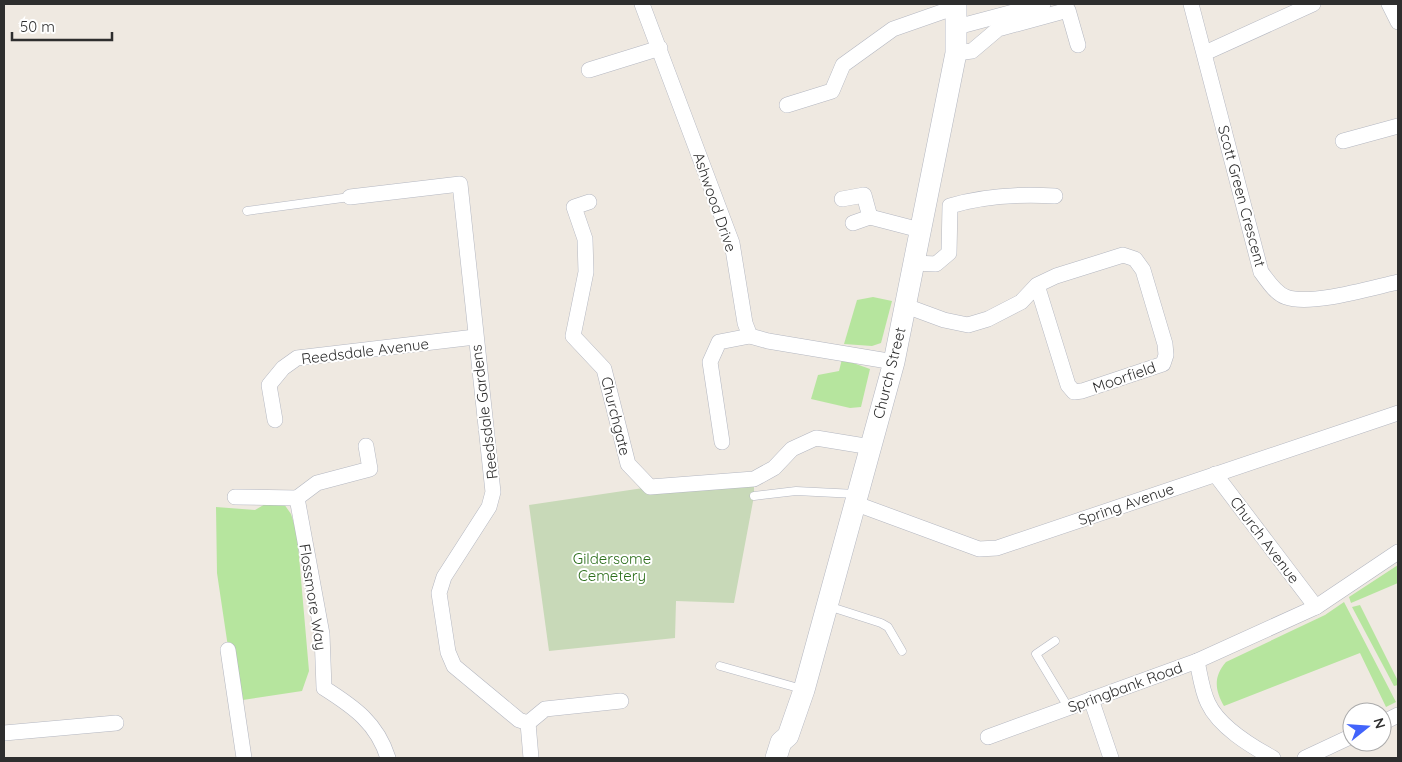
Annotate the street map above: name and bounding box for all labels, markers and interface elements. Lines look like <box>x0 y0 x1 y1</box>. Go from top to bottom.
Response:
scale bar <box>12 10 112 42</box>
text: 50 m <box>20 17 55 36</box>
street label: Scott Green Crescent <box>1214 123 1270 269</box>
street label: Ashwood Drive <box>689 150 741 254</box>
street label: Church Street <box>868 325 910 421</box>
street label: Reedsdale Avenue <box>300 334 430 368</box>
street label: Reedsdale Gardens <box>466 344 502 480</box>
street label: Moorfield <box>1090 357 1158 397</box>
street label: Churchgate <box>597 375 635 457</box>
street label: Spring Avenue <box>1076 479 1176 529</box>
street label: Church Avenue <box>1226 493 1304 587</box>
street label: Flossmore Way <box>295 542 331 652</box>
park label: Gildersome Cemetery <box>573 549 651 585</box>
street label: Springbank Road <box>1065 657 1185 717</box>
north arrow <box>1342 702 1392 752</box>
text: N <box>1369 716 1390 731</box>

